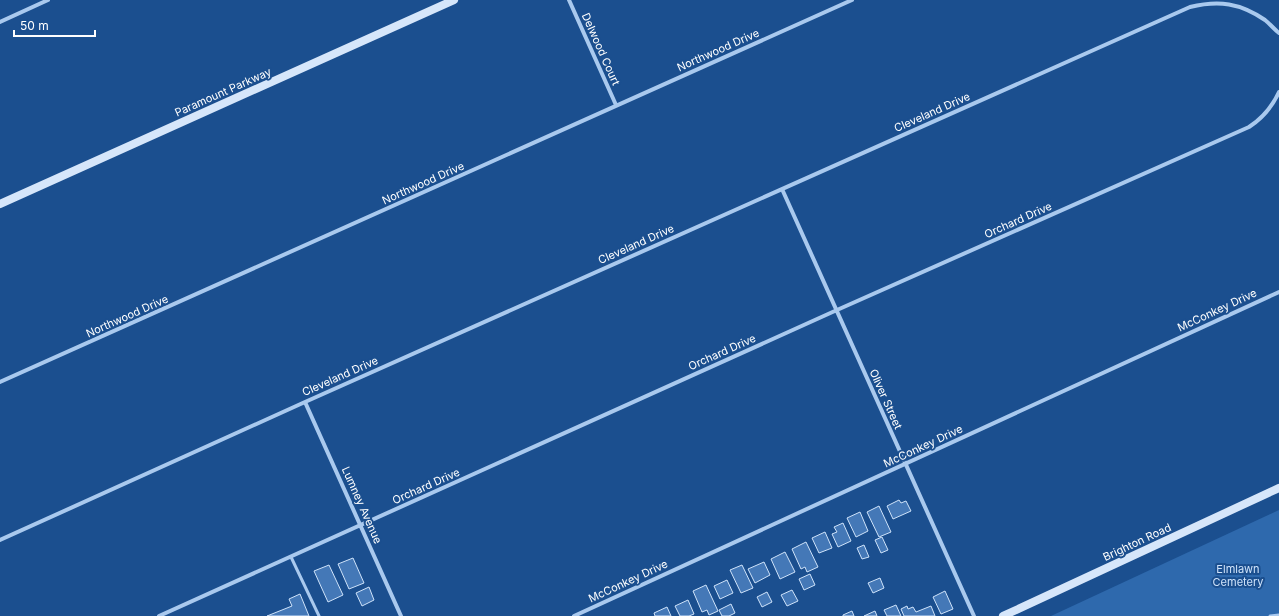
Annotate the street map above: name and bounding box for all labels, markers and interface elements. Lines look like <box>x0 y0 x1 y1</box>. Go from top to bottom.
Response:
street label: Delwood Court <box>579 11 623 88</box>
scale bar <box>14 12 95 38</box>
text: 50 m <box>20 18 49 33</box>
street label: Northwood Drive <box>675 26 761 74</box>
street label: Paramount Parkway <box>173 64 273 120</box>
street label: Cleveland Drive <box>892 89 972 135</box>
street label: Northwood Drive <box>380 159 466 207</box>
street label: Orchard Drive <box>982 199 1054 241</box>
street label: Cleveland Drive <box>596 221 676 267</box>
street label: McConkey Drive <box>1175 285 1259 335</box>
street label: Northwood Drive <box>84 292 170 340</box>
street label: Orchard Drive <box>686 331 758 373</box>
street label: Cleveland Drive <box>300 353 380 399</box>
street label: Oliver Street <box>867 367 906 432</box>
street label: McConkey Drive <box>881 421 965 471</box>
street label: Lumney Avenue <box>339 464 385 546</box>
street label: Orchard Drive <box>390 465 462 507</box>
street label: Brighton Road <box>1101 520 1173 564</box>
street label: McConkey Drive <box>586 556 670 606</box>
park label: Elmlawn Cemetery <box>1213 562 1263 589</box>

